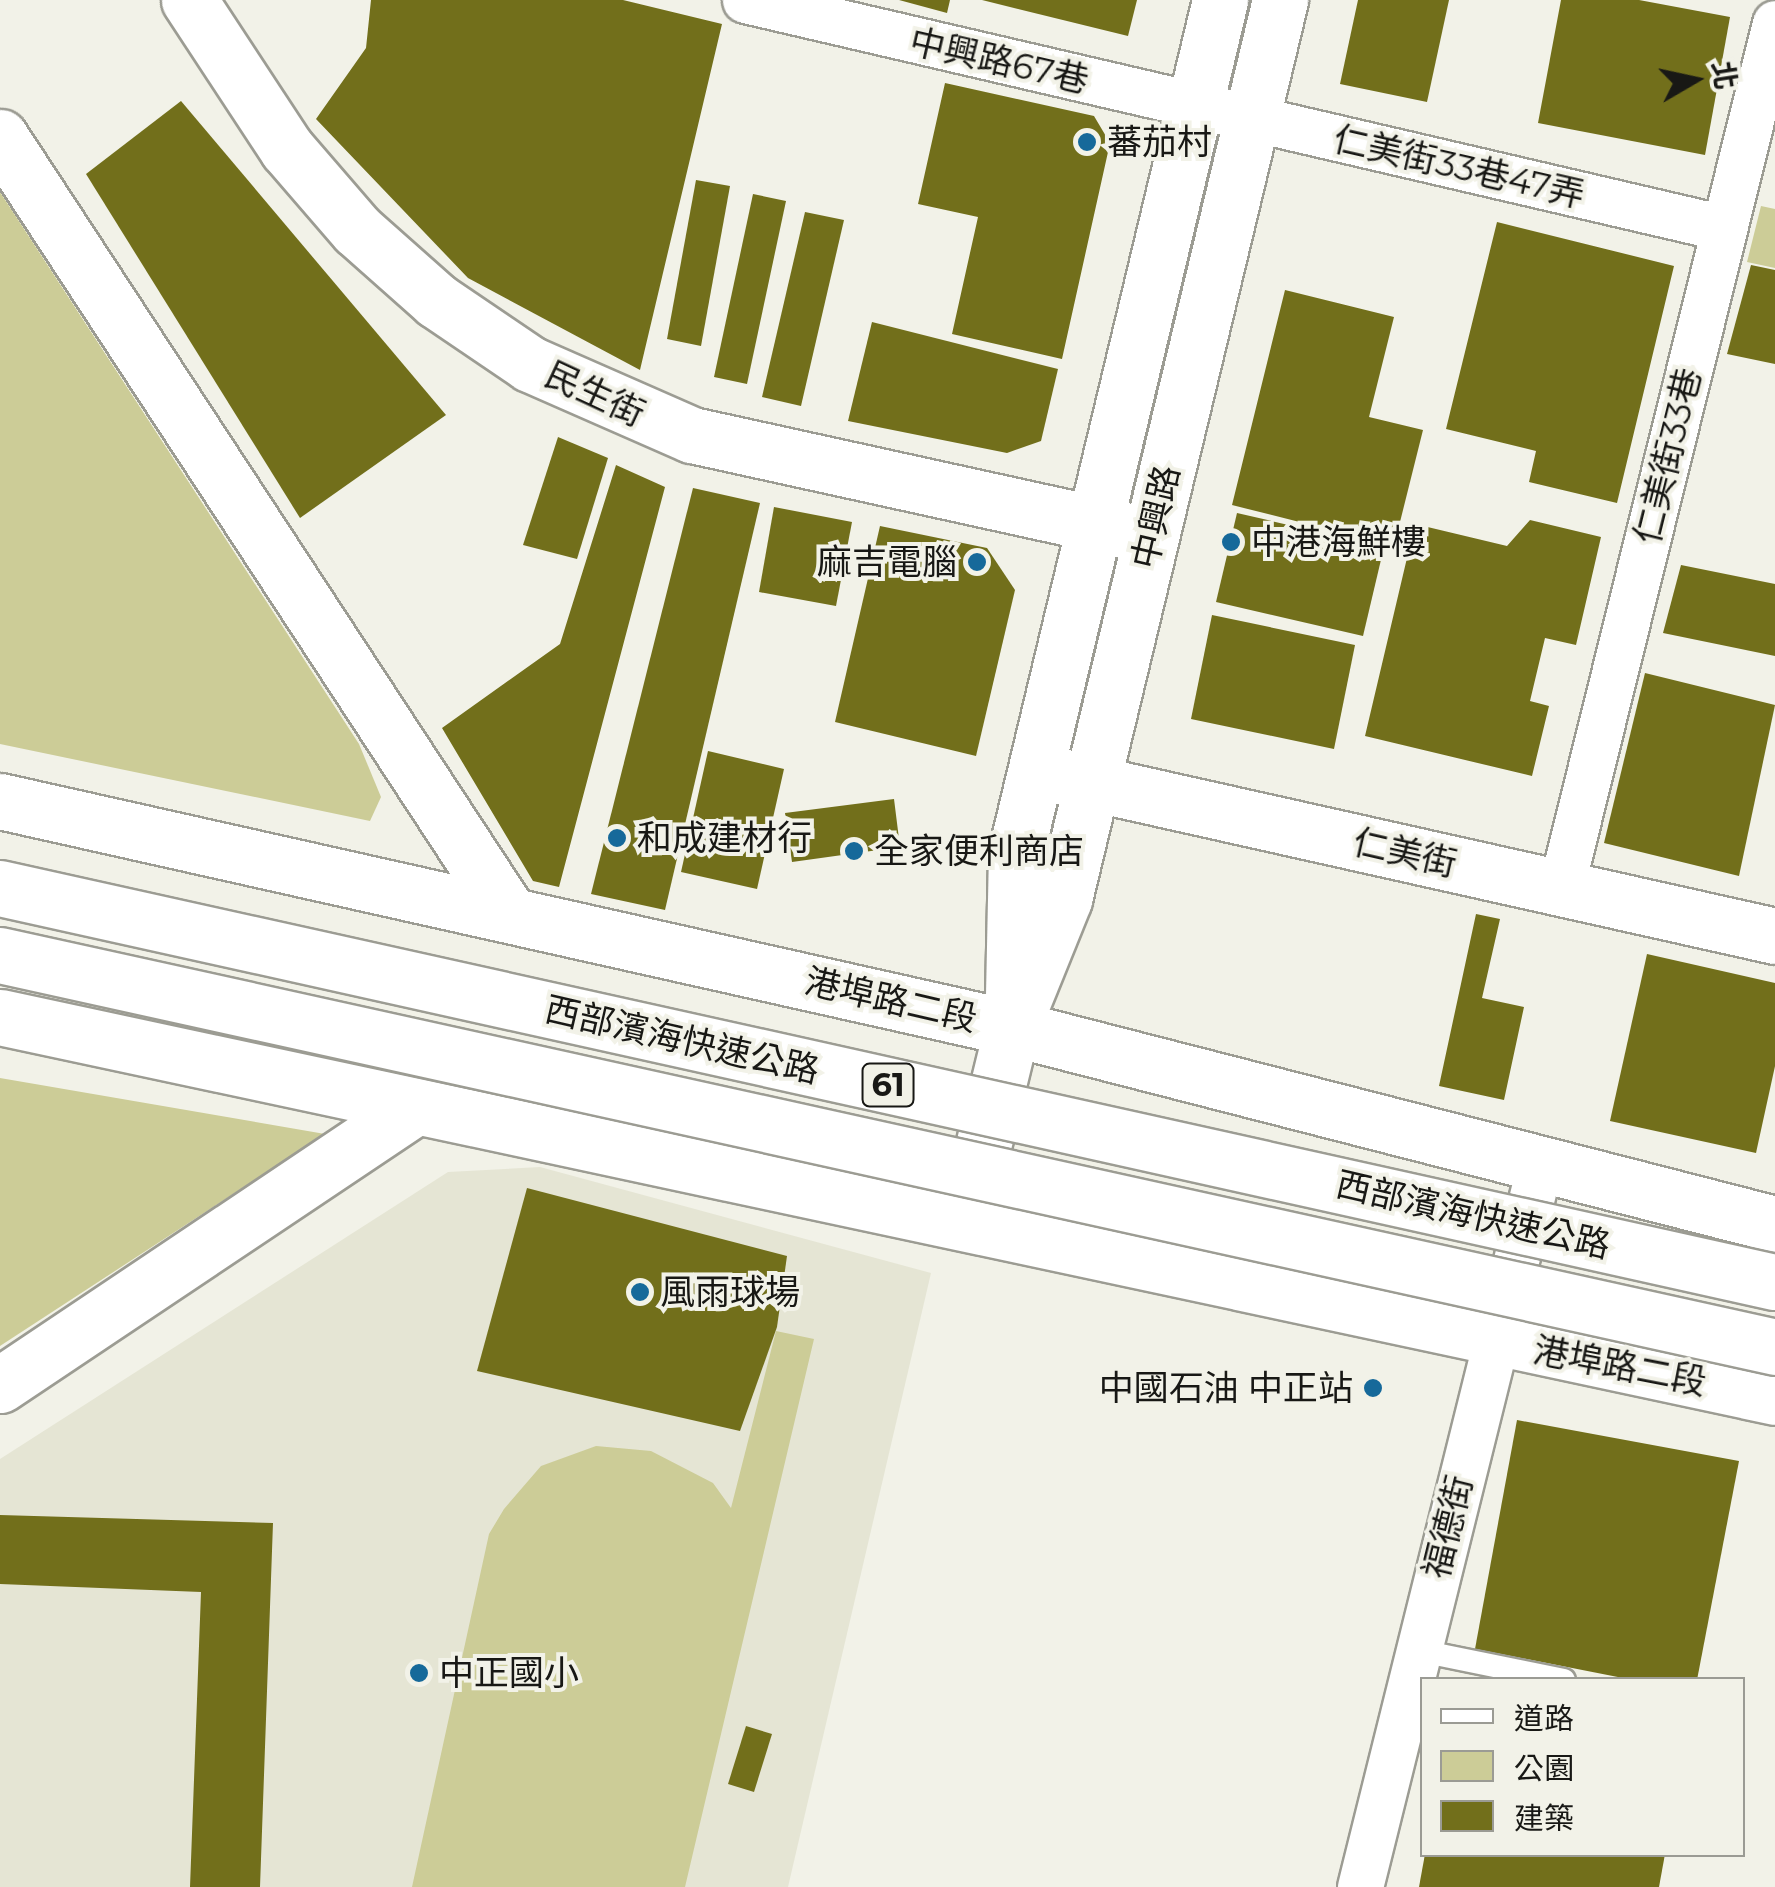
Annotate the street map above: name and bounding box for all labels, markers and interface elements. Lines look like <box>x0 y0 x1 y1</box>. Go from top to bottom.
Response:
street label: 中興路67巷 <box>906 20 1092 102</box>
north arrow <box>1645 30 1745 130</box>
text: 北 <box>1706 59 1744 92</box>
street label: 仁美街33巷47弄 <box>1329 118 1589 216</box>
place label: 蕃茄村 <box>1107 121 1212 163</box>
marker: 蕃茄村 <box>1076 131 1098 153</box>
street label: 民生街 <box>539 353 651 435</box>
street label: 仁美街33巷 <box>1626 364 1710 548</box>
street label: 中興路 <box>1124 461 1188 573</box>
place label: 中港海鮮樓 <box>1251 521 1426 563</box>
marker: 中港海鮮樓 <box>1220 531 1242 553</box>
place label: 麻吉電腦 <box>817 541 957 583</box>
marker: 麻吉電腦 <box>966 551 988 573</box>
place label: 和成建材行 <box>637 817 812 859</box>
street label: 仁美街 <box>1349 821 1461 885</box>
marker: 和成建材行 <box>606 827 628 849</box>
place label: 全家便利商店 <box>874 830 1084 872</box>
marker: 全家便利商店 <box>843 840 865 862</box>
street label: 港埠路二段 <box>801 960 981 1040</box>
street label: 西部濱海快速公路 <box>541 988 823 1092</box>
road number: 61 <box>860 1058 916 1112</box>
street label: 西部濱海快速公路 <box>1332 1163 1614 1267</box>
place label: 風雨球場 <box>660 1271 800 1313</box>
marker: 風雨球場 <box>629 1281 651 1303</box>
street label: 港埠路二段 <box>1530 1329 1710 1403</box>
place label: 中國石油 中正站 <box>1099 1367 1353 1409</box>
marker: 中國石油 中正站 <box>1362 1377 1384 1399</box>
street label: 福德街 <box>1415 1471 1481 1583</box>
place label: 中正國小 <box>439 1652 579 1694</box>
marker: 中正國小 <box>408 1662 430 1684</box>
legend <box>1420 1677 1745 1857</box>
text: 道路 <box>1514 1700 1574 1737</box>
text: 公園 <box>1514 1750 1574 1787</box>
text: 建築 <box>1514 1800 1574 1837</box>

